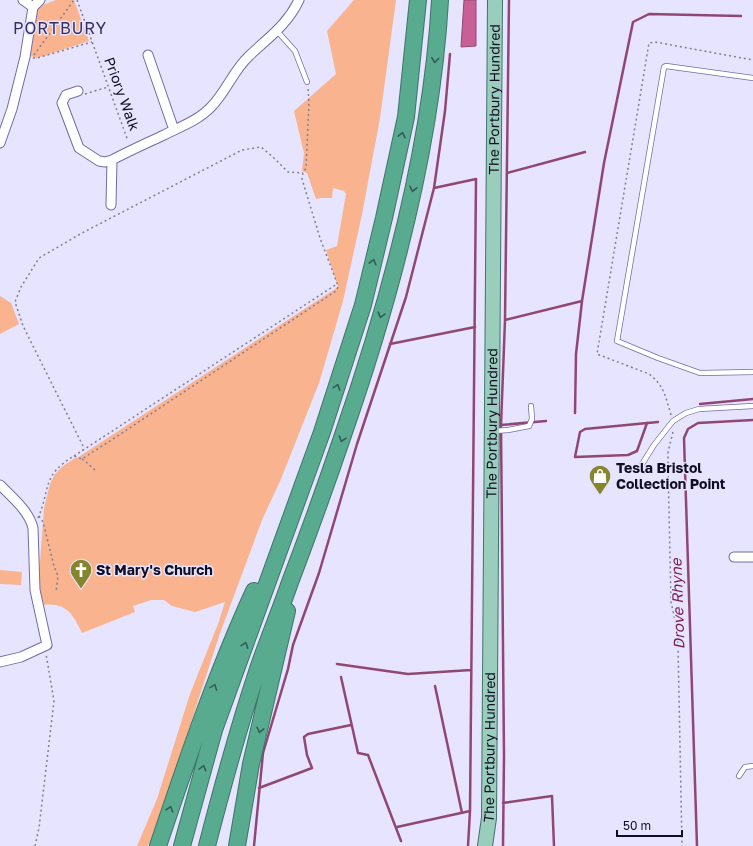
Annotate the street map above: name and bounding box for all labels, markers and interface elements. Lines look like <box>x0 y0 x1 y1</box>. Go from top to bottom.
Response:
district label: PORTBURY <box>13 18 107 38</box>
street label: The Portbury Hundred <box>485 24 503 175</box>
street label: Priory Walk <box>101 55 144 133</box>
one-way arrow <box>430 57 439 64</box>
one-way arrow <box>397 132 405 138</box>
one-way arrow <box>409 185 417 192</box>
one-way arrow <box>369 259 377 265</box>
one-way arrow <box>377 311 386 318</box>
street label: The Portbury Hundred <box>482 348 500 499</box>
one-way arrow <box>332 383 341 390</box>
one-way arrow <box>338 435 347 442</box>
place label: Tesla Bristol Collection Point <box>616 459 726 492</box>
shop icon: Tesla Bristol Collection Point <box>587 463 613 496</box>
church icon: St Mary's Church <box>68 557 94 590</box>
water label: Drove Rhyne <box>666 557 689 650</box>
place label: St Mary's Church <box>96 561 213 578</box>
one-way arrow <box>240 641 248 648</box>
street label: The Portbury Hundred <box>479 672 498 824</box>
one-way arrow <box>210 683 218 690</box>
one-way arrow <box>256 726 265 733</box>
one-way arrow <box>198 764 207 771</box>
one-way arrow <box>166 806 174 813</box>
scale bar <box>617 812 682 838</box>
text: 50 m <box>623 818 651 833</box>

